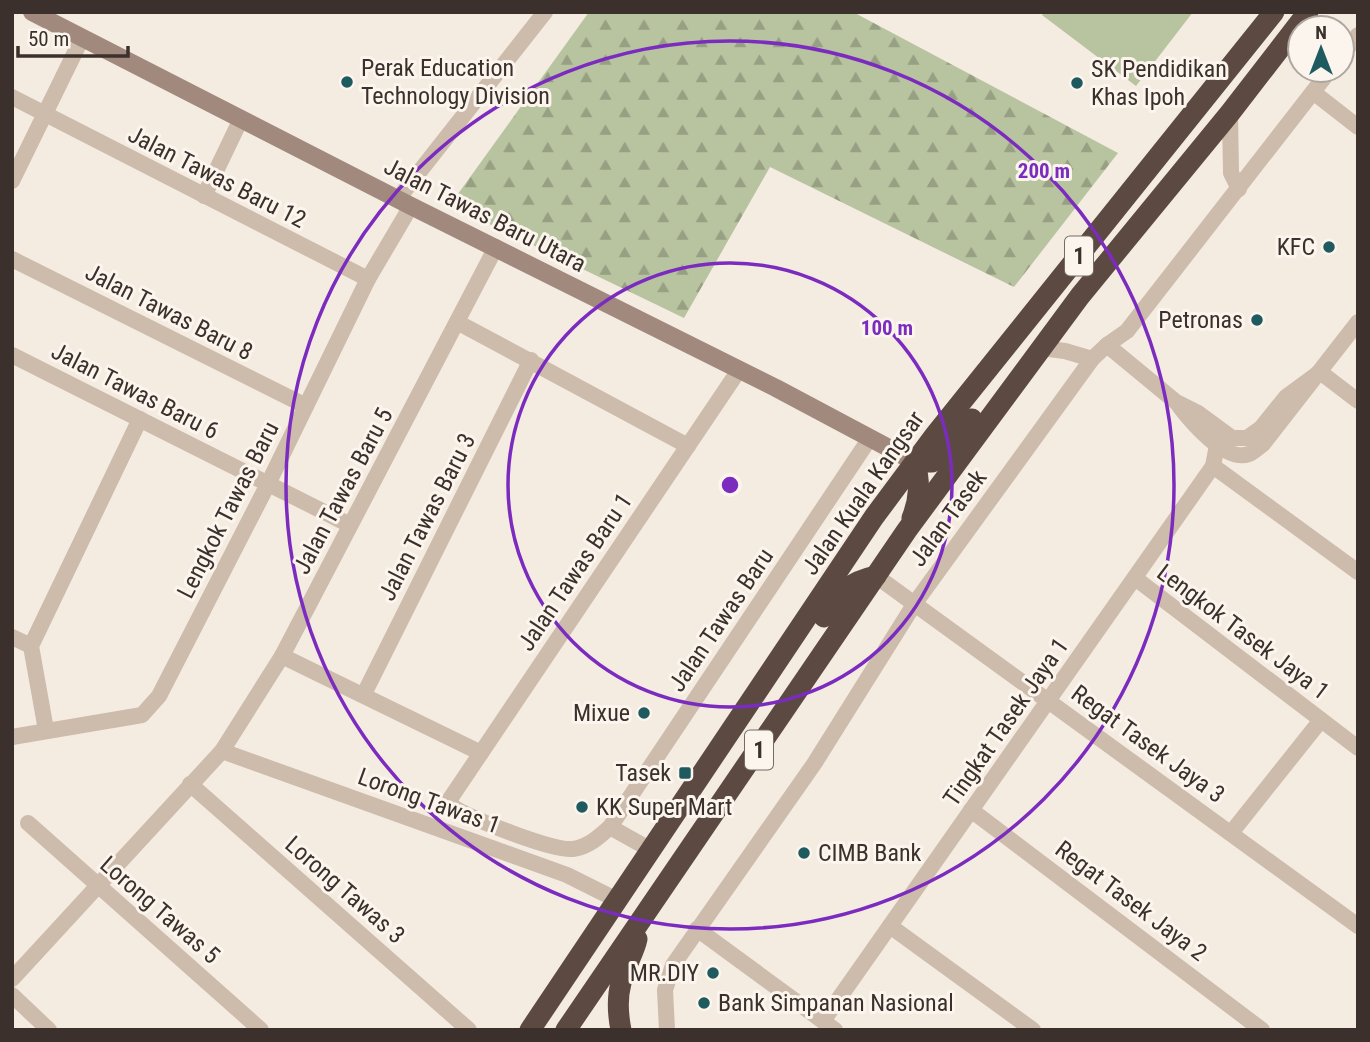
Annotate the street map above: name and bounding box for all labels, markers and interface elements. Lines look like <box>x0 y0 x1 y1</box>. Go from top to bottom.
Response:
scale bar <box>18 14 128 58</box>
north arrow <box>1286 14 1356 84</box>
text: N <box>1315 21 1327 44</box>
text: 50 m <box>28 27 69 51</box>
place label: Perak Education Technology Division <box>361 54 550 110</box>
place label: SK Pendidikan Khas Ipoh <box>1091 55 1227 111</box>
marker: Perak Education Technology Division <box>339 74 355 90</box>
marker: SK Pendidikan Khas Ipoh <box>1069 75 1085 91</box>
street label: Jalan Tawas Baru 12 <box>123 120 311 234</box>
street label: Jalan Tawas Baru Utara <box>380 152 590 278</box>
text: 200 m <box>1018 159 1070 183</box>
place label: KFC <box>1277 233 1315 261</box>
road number: 1 <box>1065 236 1093 276</box>
marker: KFC <box>1321 239 1337 255</box>
street label: Jalan Tawas Baru 8 <box>81 258 257 366</box>
place label: Petronas <box>1158 306 1243 334</box>
marker: Petronas <box>1249 312 1265 328</box>
text: 100 m <box>861 316 913 340</box>
street label: Jalan Tawas Baru 6 <box>47 337 223 445</box>
street label: Jalan Tawas Baru 5 <box>287 403 399 579</box>
street label: Jalan Kuala Kangsar <box>796 406 930 580</box>
street label: Lengkok Tawas Baru <box>171 417 285 603</box>
street label: Jalan Tawas Baru 3 <box>373 429 481 605</box>
street label: Jalan Tasek <box>904 464 992 572</box>
centre of rings <box>718 473 742 497</box>
street label: Jalan Tawas Baru 1 <box>512 488 638 656</box>
street label: Jalan Tawas Baru <box>663 543 779 697</box>
street label: Lengkok Tasek Jaya 1 <box>1152 558 1334 706</box>
street label: Tingkat Tasek Jaya 1 <box>938 633 1074 811</box>
street label: Regat Tasek Jaya 3 <box>1066 679 1230 809</box>
place label: Mixue <box>573 699 630 727</box>
marker: Mixue <box>636 705 652 721</box>
road number: 1 <box>745 730 773 770</box>
place label: Tasek <box>615 759 671 787</box>
street label: Lorong Tawas 1 <box>354 762 504 840</box>
marker: Tasek <box>677 765 693 781</box>
place label: KK Super Mart <box>596 793 732 821</box>
marker: KK Super Mart <box>574 799 590 815</box>
street label: Lorong Tawas 3 <box>280 831 410 949</box>
street label: Regat Tasek Jaya 2 <box>1050 835 1212 967</box>
place label: CIMB Bank <box>818 839 922 867</box>
marker: CIMB Bank <box>796 845 812 861</box>
street label: Lorong Tawas 5 <box>95 851 225 969</box>
place label: MR.DIY <box>630 959 699 987</box>
marker: MR.DIY <box>705 965 721 981</box>
place label: Bank Simpanan Nasional <box>718 989 954 1017</box>
marker: Bank Simpanan Nasional <box>696 995 712 1011</box>

